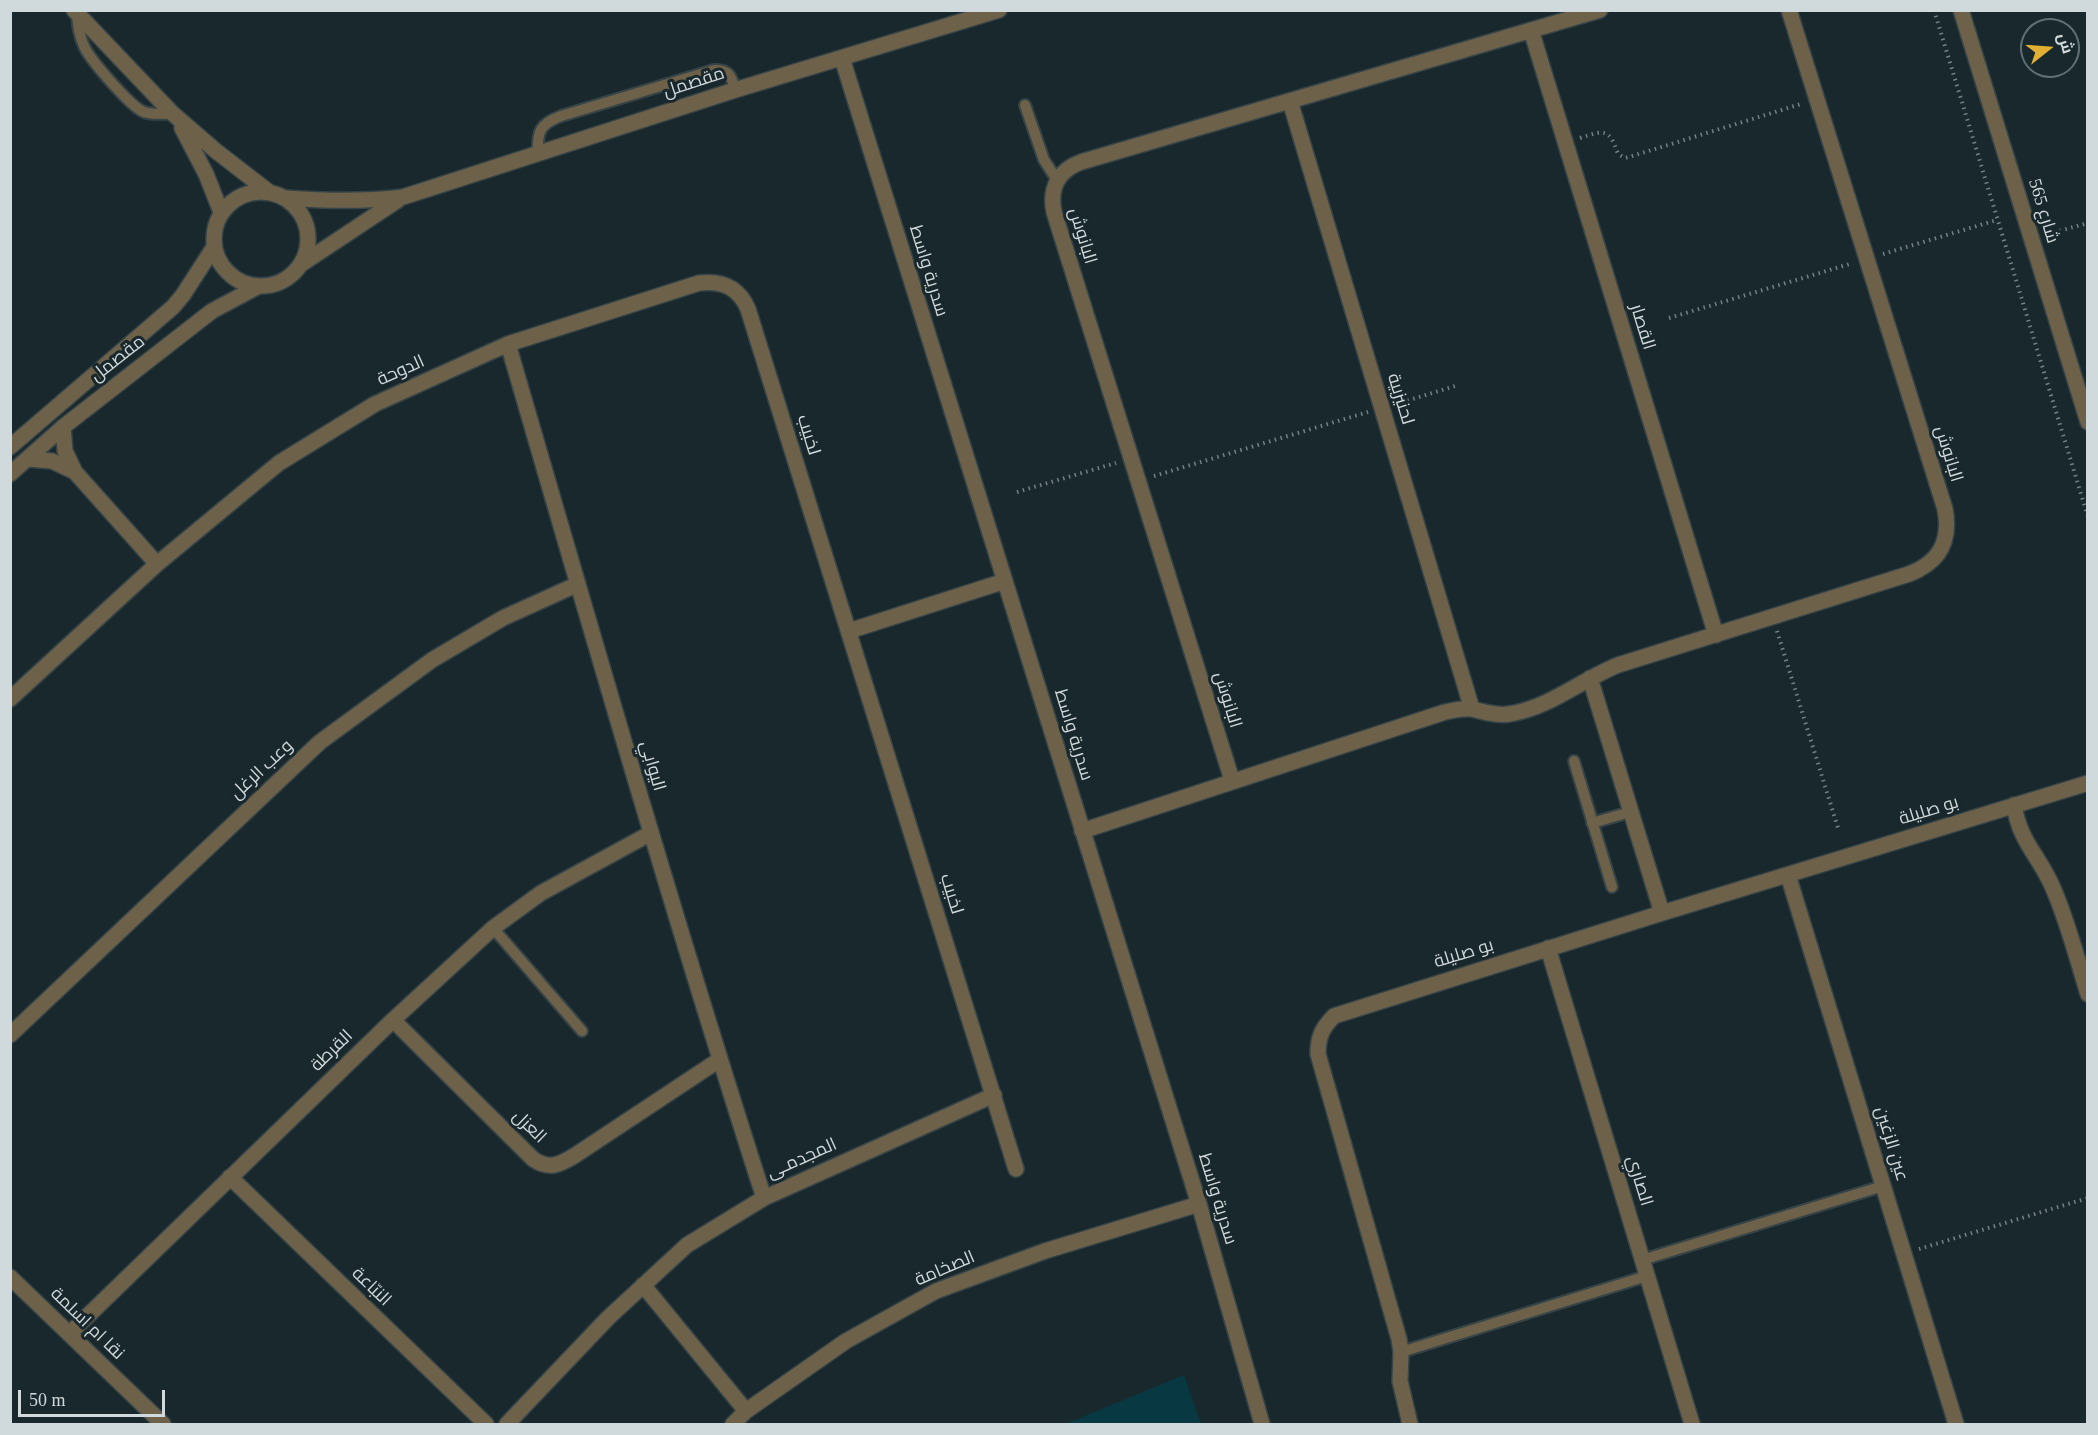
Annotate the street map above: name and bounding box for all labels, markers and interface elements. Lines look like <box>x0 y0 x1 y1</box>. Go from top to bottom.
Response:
north arrow <box>2020 18 2080 78</box>
text: ش <box>2055 31 2077 55</box>
street label: مقصمل <box>661 63 727 103</box>
street label: شارع 565 <box>2023 176 2063 246</box>
street label: البانوش <box>1063 205 1101 267</box>
street label: سدرية واسط <box>904 223 952 319</box>
street label: القصار <box>1625 302 1659 352</box>
street label: مقصمل <box>86 331 150 387</box>
street label: الدوحة <box>374 351 428 391</box>
street label: لحنيزبية <box>1382 371 1418 427</box>
street label: لخبيب <box>792 412 824 458</box>
street label: البانوش <box>1929 423 1967 485</box>
street label: البانوش <box>1208 669 1246 731</box>
street label: سدرية واسط <box>1049 687 1097 783</box>
street label: وعب الرغل <box>226 735 298 805</box>
street label: اليوابي <box>635 738 669 794</box>
street label: بو صليلة <box>1897 792 1961 830</box>
street label: لخبيب <box>935 871 967 917</box>
street label: بو صليلة <box>1432 935 1496 973</box>
street label: القرطة <box>306 1026 358 1076</box>
street label: عين الزغين <box>1869 1104 1913 1184</box>
street label: العزل <box>508 1106 550 1148</box>
street label: المجدمـى <box>764 1134 840 1184</box>
street label: سدرية واسط <box>1193 1151 1241 1247</box>
street label: الصاري <box>1621 1153 1657 1209</box>
street label: الصخامة <box>912 1247 978 1291</box>
street label: النبّاعة <box>347 1263 395 1311</box>
street label: نقا ام اسلمة <box>45 1283 129 1365</box>
scale bar <box>21 1378 168 1416</box>
text: 50 m <box>29 1390 66 1410</box>

